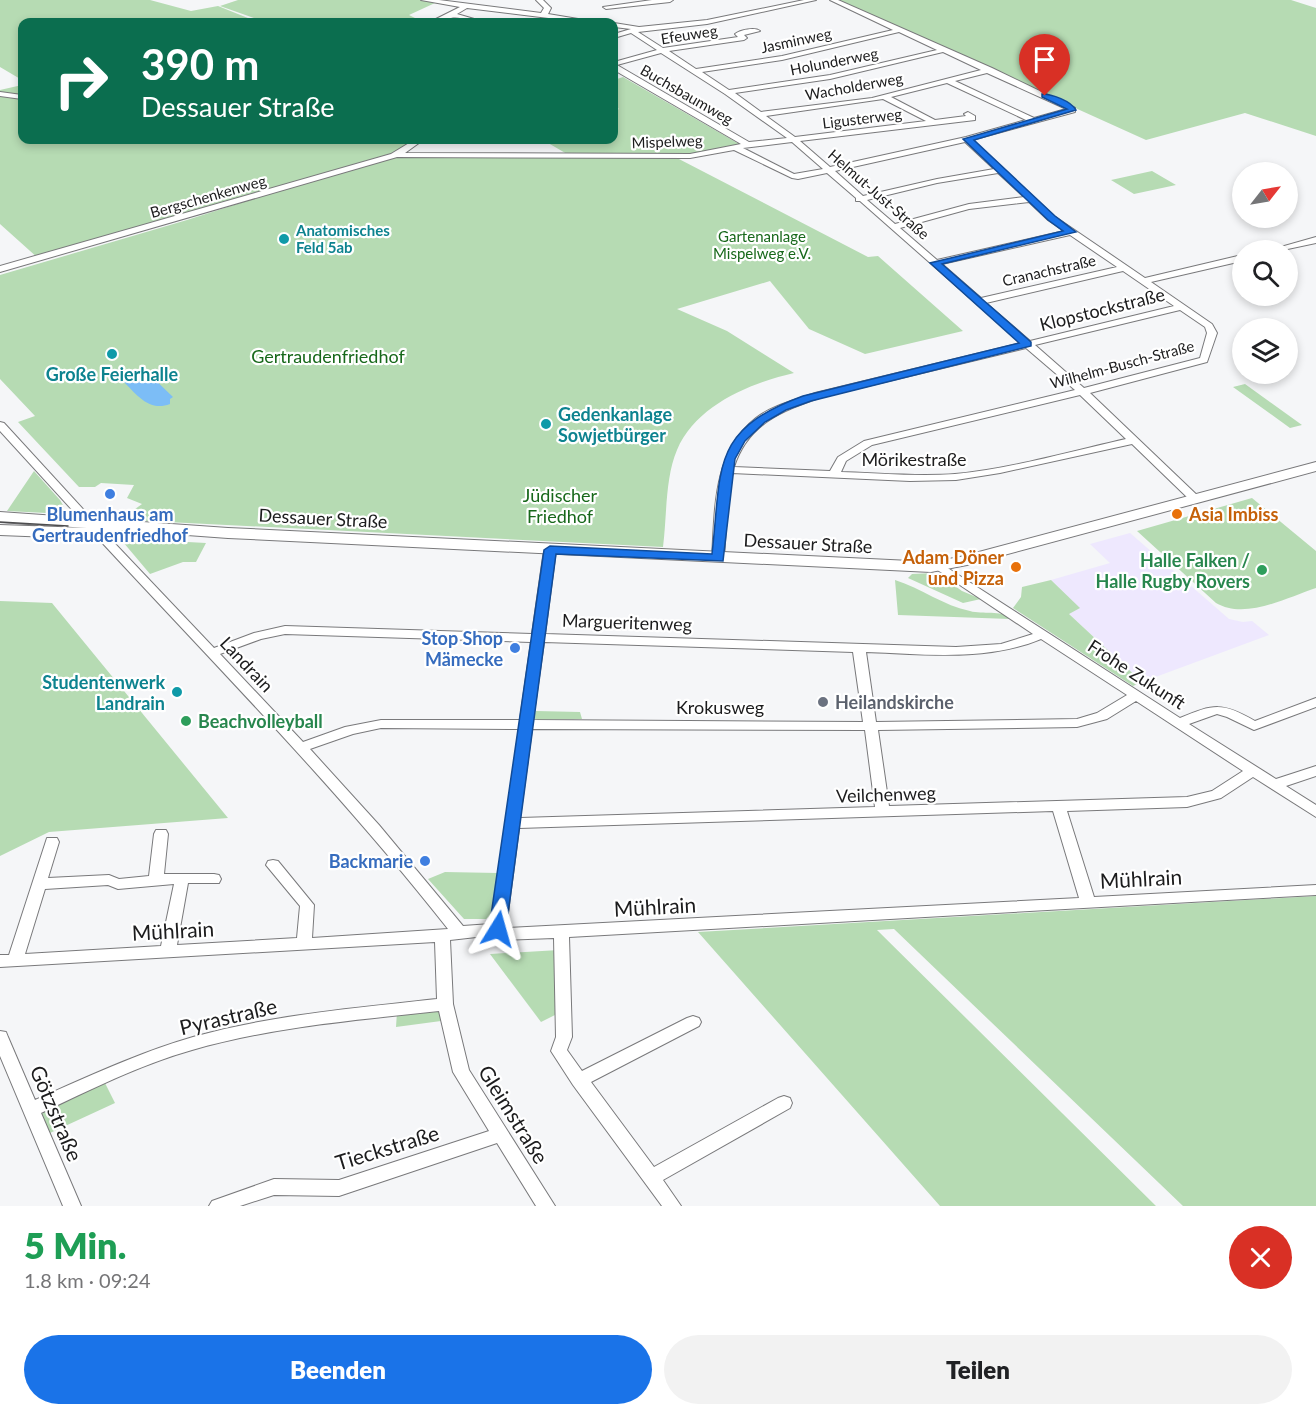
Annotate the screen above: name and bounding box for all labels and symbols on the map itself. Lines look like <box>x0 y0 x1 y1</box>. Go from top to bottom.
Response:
street label: Efeuweg <box>659 21 719 47</box>
street label: Jasminweg <box>759 24 833 56</box>
pin <box>1019 34 1070 96</box>
street label: Holunderweg <box>789 44 880 78</box>
street label: Buchsbaumweg <box>638 60 737 128</box>
street label: Wacholderweg <box>804 69 904 103</box>
street label: Ligusterweg <box>821 104 903 132</box>
street label: Mispelweg <box>631 131 703 151</box>
street label: Helmut-Just-Straße <box>825 145 933 243</box>
north arrow <box>1232 162 1298 228</box>
street label: Bergschenkenweg <box>148 171 268 221</box>
place label: Anatomisches Feld 5ab <box>295 221 390 256</box>
park label: Gartenanlage Mispelweg e.V. <box>713 227 811 262</box>
marker: Anatomisches Feld 5ab <box>277 232 291 246</box>
street label: Cranachstraße <box>1000 250 1098 290</box>
street label: Klopstockstraße <box>1037 283 1167 335</box>
street label: Wilhelm-Busch-Straße <box>1048 336 1196 392</box>
park label: Gertraudenfriedhof <box>251 345 405 367</box>
marker: Große Feierhalle <box>105 347 119 361</box>
place label: Große Feierhalle <box>46 363 179 385</box>
place label: Gedenkanlage Sowjetbürger <box>558 403 672 446</box>
marker: Gedenkanlage Sowjetbürger <box>539 417 553 431</box>
street label: Mörikestraße <box>861 448 967 470</box>
park label: Jüdischer Friedhof <box>523 484 598 527</box>
marker: Blumenhaus am Gertraudenfriedhof <box>103 487 117 501</box>
place label: Blumenhaus am Gertraudenfriedhof <box>32 503 189 546</box>
place label: Asia Imbiss <box>1188 503 1278 525</box>
street label: Dessauer Straße <box>258 504 388 532</box>
marker: Asia Imbiss <box>1170 507 1184 521</box>
street label: Dessauer Straße <box>743 529 873 557</box>
place label: Adam Döner und Pizza <box>901 546 1004 589</box>
place label: Halle Falken / Halle Rugby Rovers <box>1096 549 1250 592</box>
marker: Adam Döner und Pizza <box>1009 560 1023 574</box>
marker: Halle Falken / Halle Rugby Rovers <box>1255 563 1269 577</box>
street label: Margueritenweg <box>562 609 692 635</box>
place label: Stop Shop Mämecke <box>421 627 503 670</box>
street label: Landrain <box>216 632 278 696</box>
street label: Frohe Zukunft <box>1084 634 1190 714</box>
marker: Stop Shop Mämecke <box>508 641 522 655</box>
place label: Studentenwerk Landrain <box>42 671 165 714</box>
marker: Studentenwerk Landrain <box>170 685 184 699</box>
place label: Heilandskirche <box>835 691 954 713</box>
marker: Heilandskirche <box>816 695 830 709</box>
street label: Krokusweg <box>676 696 764 718</box>
place label: Beachvolleyball <box>198 710 323 732</box>
marker: Beachvolleyball <box>179 714 193 728</box>
street label: Veilchenweg <box>836 781 936 807</box>
place label: Backmarie <box>329 850 413 872</box>
marker: Backmarie <box>418 854 432 868</box>
street label: Mühlrain <box>1099 863 1183 893</box>
street label: Mühlrain <box>613 891 697 921</box>
position arrow <box>466 897 530 961</box>
street label: Mühlrain <box>131 915 215 945</box>
street label: Pyrastraße <box>177 993 279 1039</box>
street label: Gleimstraße <box>474 1060 554 1168</box>
street label: Götzstraße <box>26 1061 88 1165</box>
street label: Tieckstraße <box>332 1119 442 1175</box>

